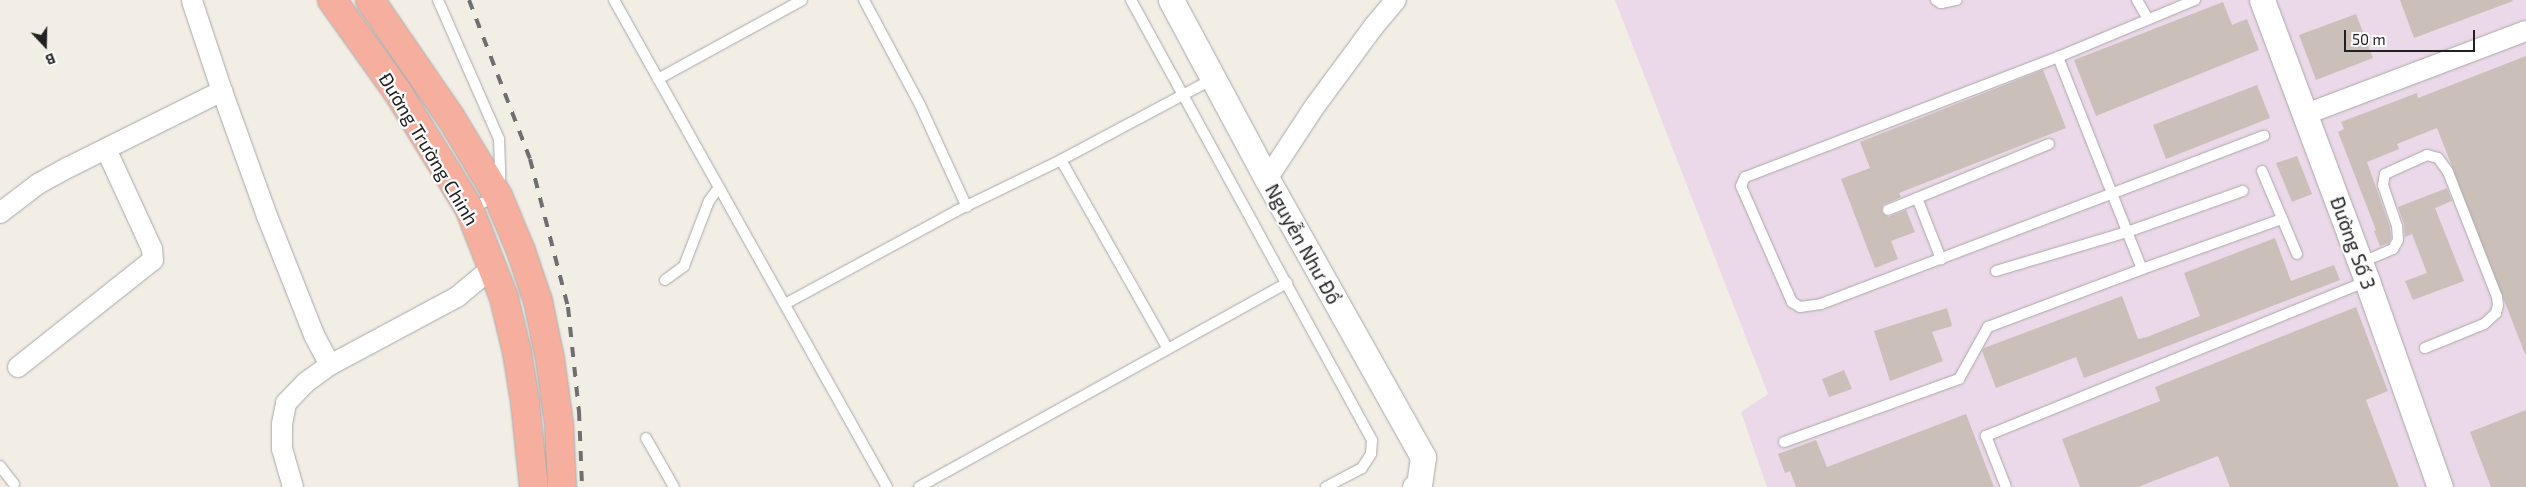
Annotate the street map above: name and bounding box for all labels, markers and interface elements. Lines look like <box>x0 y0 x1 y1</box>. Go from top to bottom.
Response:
north arrow <box>20 20 70 70</box>
scale bar <box>2346 20 2477 52</box>
text: 50 m <box>2352 30 2386 48</box>
text: B <box>43 50 58 69</box>
street label: Đường Trường Chinh <box>374 68 484 230</box>
street label: Nguyễn Như Đổ <box>1261 180 1345 308</box>
street label: Đường Số 3 <box>2326 193 2380 293</box>

